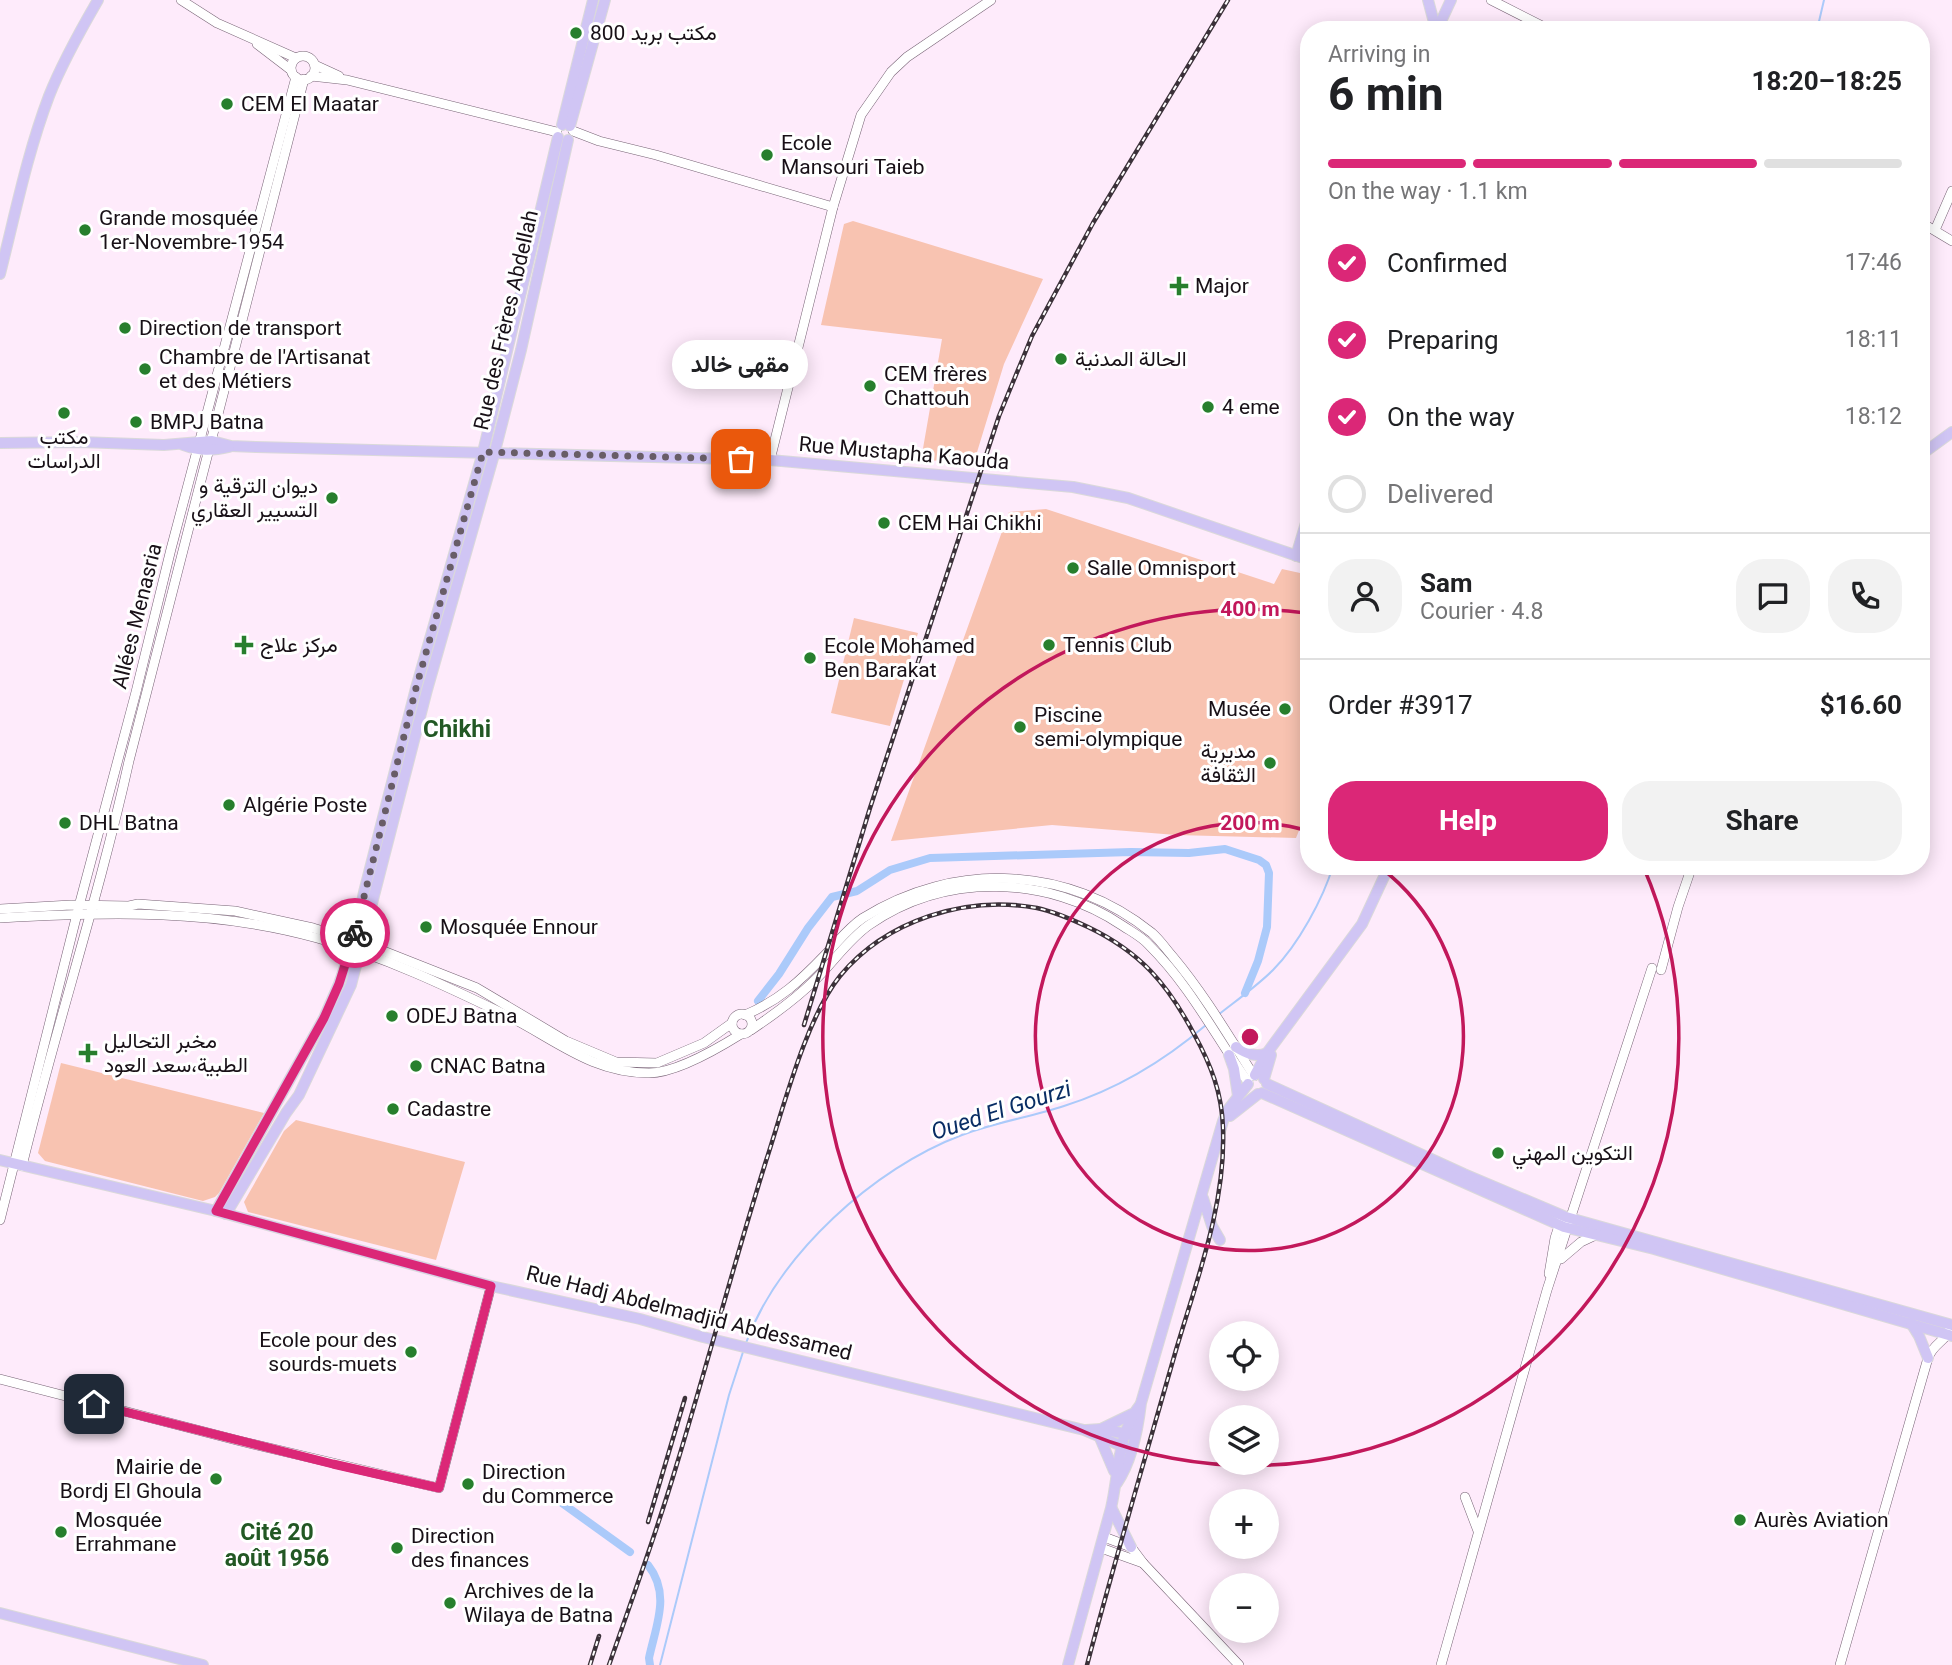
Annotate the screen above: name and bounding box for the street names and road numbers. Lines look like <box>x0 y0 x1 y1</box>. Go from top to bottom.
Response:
street label: Rue des Frères Abdellah <box>469 208 543 432</box>
street label: Rue Mustapha Kaouda <box>798 432 1010 474</box>
street label: Allées Menasria <box>107 541 167 691</box>
street label: Rue Hadj Abdelmadjid Abdessamed <box>524 1261 854 1365</box>

